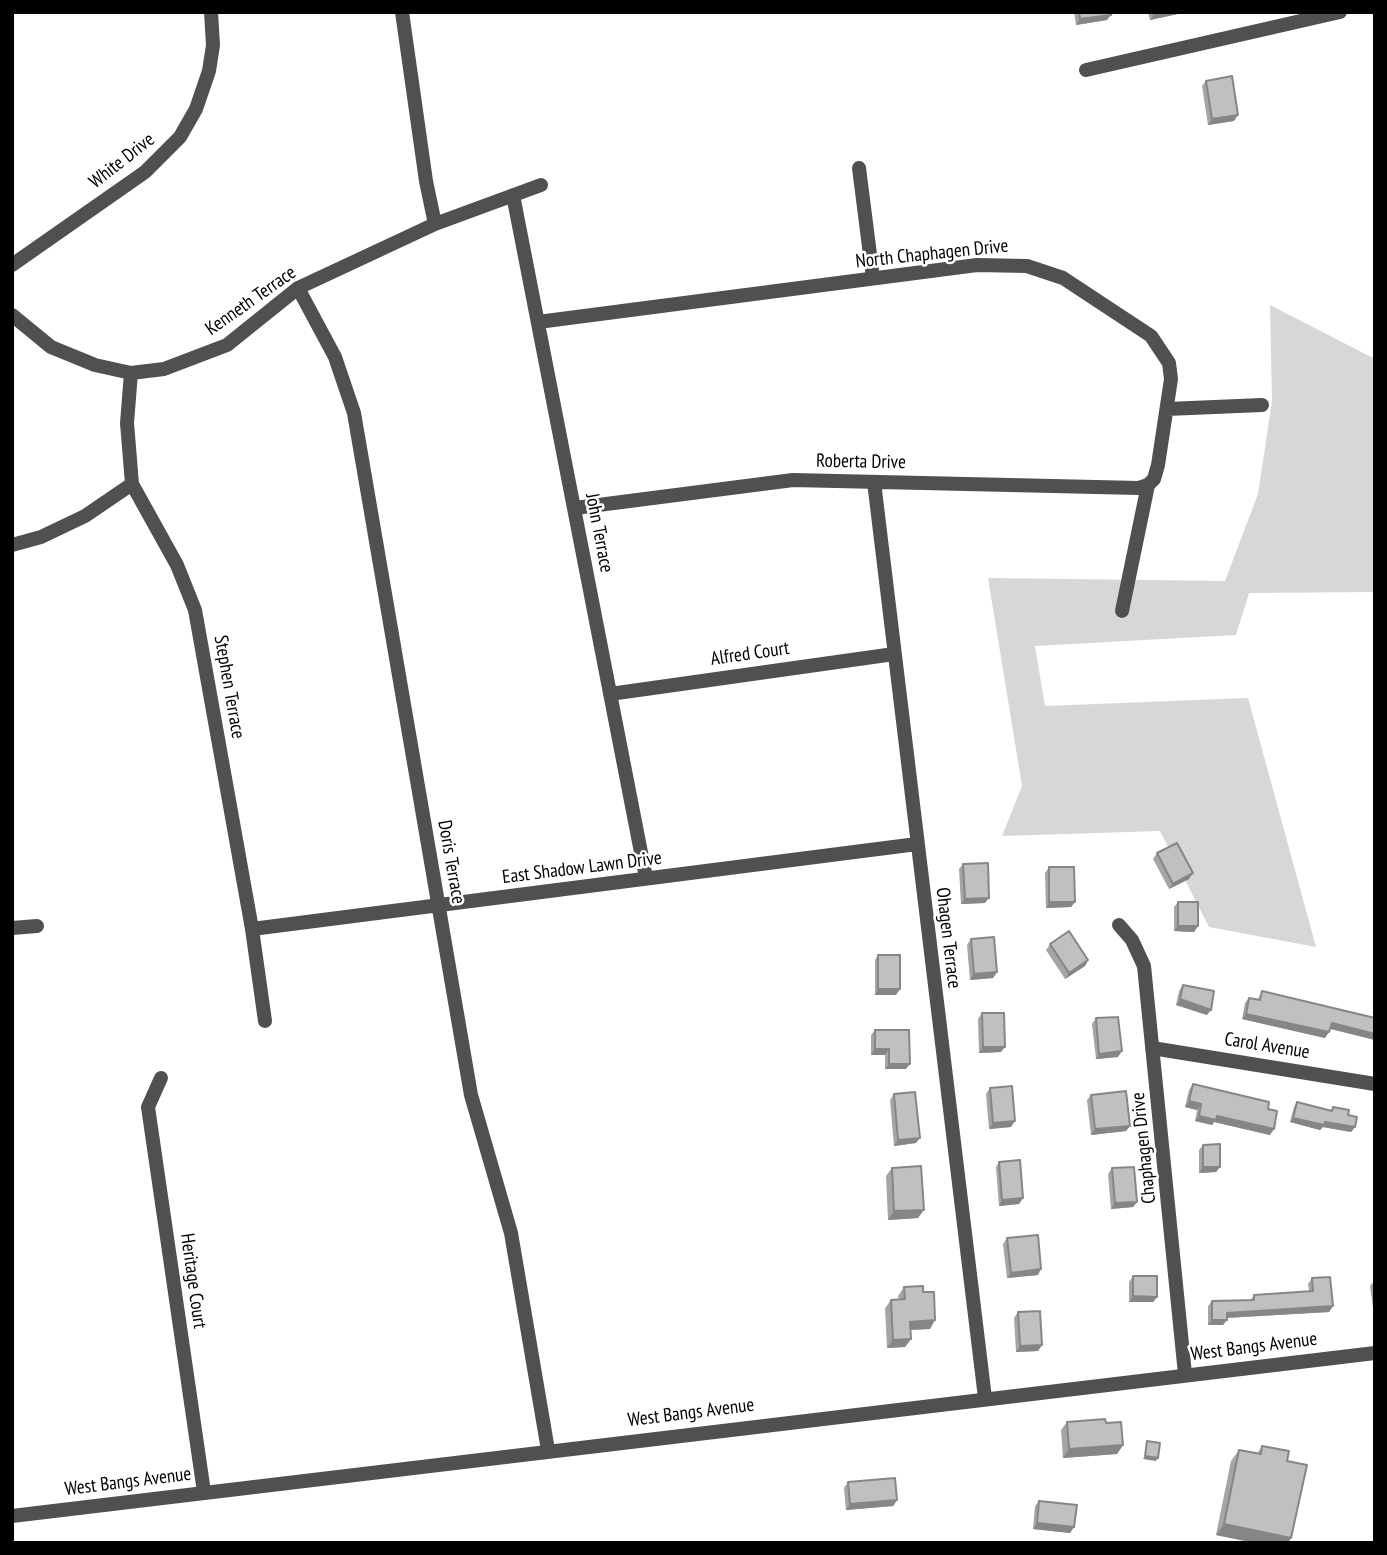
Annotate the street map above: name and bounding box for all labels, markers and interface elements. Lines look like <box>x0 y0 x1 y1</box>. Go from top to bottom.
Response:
street label: White Drive <box>85 128 159 194</box>
street label: North Chaphagen Drive <box>854 235 1010 273</box>
street label: Kenneth Terrace <box>201 261 301 341</box>
street label: Roberta Drive <box>816 450 906 474</box>
street label: John Terrace <box>580 491 618 575</box>
street label: Stephen Terrace <box>209 634 249 740</box>
street label: Alfred Court <box>709 637 791 671</box>
street label: Doris Terrace <box>432 818 470 906</box>
street label: East Shadow Lawn Drive <box>501 847 663 889</box>
street label: Ohagen Terrace <box>931 886 965 990</box>
street label: Carol Avenue <box>1223 1028 1311 1064</box>
street label: Chaphagen Drive <box>1127 1091 1161 1205</box>
street label: Heritage Court <box>175 1232 211 1330</box>
street label: West Bangs Avenue <box>1189 1328 1319 1366</box>
street label: West Bangs Avenue <box>626 1394 756 1432</box>
street label: West Bangs Avenue <box>63 1463 193 1501</box>

